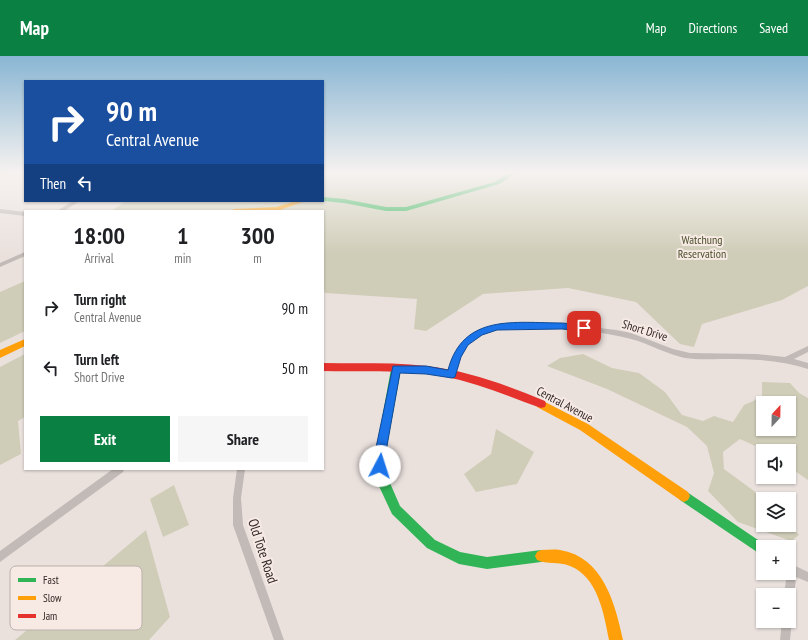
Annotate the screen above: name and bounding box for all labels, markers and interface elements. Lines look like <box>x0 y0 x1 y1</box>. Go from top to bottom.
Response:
text: Map <box>20 16 49 40</box>
text: Map <box>646 19 666 37</box>
text: Directions <box>688 19 737 37</box>
text: Saved <box>759 19 788 37</box>
text: 90 m <box>106 92 157 129</box>
icon: right <box>40 96 92 148</box>
text: Central Avenue <box>106 128 199 151</box>
icon: left <box>74 172 96 194</box>
text: Then <box>40 174 66 193</box>
text: 18:00 <box>73 220 125 251</box>
text: 1 <box>177 220 188 251</box>
text: 300 <box>240 220 275 251</box>
park label: Watchung Reservation <box>678 232 726 261</box>
text: Arrival <box>84 250 114 267</box>
text: min <box>174 250 191 267</box>
text: m <box>253 250 262 267</box>
text: Turn right <box>74 290 126 309</box>
icon: right <box>40 297 62 319</box>
text: 90 m <box>282 299 308 318</box>
text: Central Avenue <box>74 309 141 326</box>
pin <box>567 311 601 345</box>
street label: Short Drive <box>620 316 670 344</box>
icon: arrive <box>573 317 595 339</box>
text: Turn left <box>74 350 119 369</box>
icon: left <box>40 357 62 379</box>
text: 50 m <box>282 359 308 378</box>
text: Short Drive <box>74 369 125 386</box>
street label: Central Avenue <box>534 383 596 425</box>
north arrow <box>756 396 796 436</box>
map controls <box>756 396 796 628</box>
button: Exit <box>40 416 170 462</box>
button: Share <box>178 416 308 462</box>
button: sound <box>756 444 796 484</box>
position arrow <box>359 445 401 487</box>
button: layers <box>756 492 796 532</box>
street label: Old Tote Road <box>244 516 282 586</box>
button: + <box>756 540 796 580</box>
legend <box>10 566 142 630</box>
text: Fast <box>43 573 59 587</box>
button: − <box>756 588 796 628</box>
text: Slow <box>43 591 62 605</box>
text: Jam <box>42 609 57 623</box>

